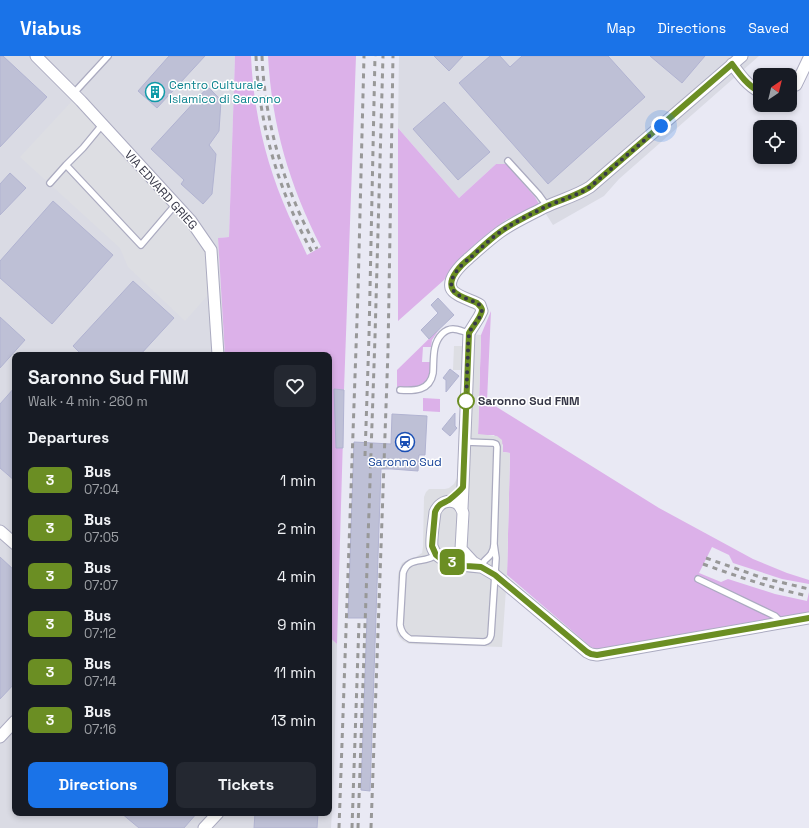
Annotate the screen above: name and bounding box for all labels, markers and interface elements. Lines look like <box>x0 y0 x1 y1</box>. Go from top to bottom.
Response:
text: Viabus <box>20 16 82 41</box>
text: Map <box>606 19 636 37</box>
text: Directions <box>658 19 726 37</box>
text: Saved <box>748 19 789 37</box>
north arrow <box>753 68 797 112</box>
map controls <box>753 68 797 164</box>
place label: Centro Culturale Islamico di Saronno <box>169 77 281 107</box>
building icon: Centro Culturale Islamico di Saronno <box>144 81 166 103</box>
your location <box>651 116 671 136</box>
button: locate <box>753 120 797 164</box>
street label: VIA EDVARD GRIEG <box>121 147 201 233</box>
text: Saronno Sud FNM <box>28 365 189 390</box>
button: heart <box>274 365 316 407</box>
marker: Saronno Sud FNM <box>457 392 475 410</box>
text: Walk · 4 min · 260 m <box>28 393 148 410</box>
place label: Saronno Sud FNM <box>478 393 580 409</box>
text: Departures <box>28 428 109 447</box>
station icon: Saronno Sud <box>394 431 416 453</box>
place label: Saronno Sud <box>368 454 442 470</box>
text: Bus <box>84 462 111 481</box>
text: 3 <box>46 471 54 489</box>
text: 1 min <box>280 471 316 490</box>
text: 07:04 <box>84 481 119 498</box>
text: Bus <box>84 510 111 529</box>
text: 3 <box>46 519 54 537</box>
text: 2 min <box>277 519 316 538</box>
text: 07:05 <box>84 529 119 546</box>
line badge: 3 <box>439 549 465 575</box>
text: 3 <box>448 553 456 571</box>
text: Bus <box>84 558 111 577</box>
text: 3 <box>46 567 54 585</box>
text: 4 min <box>277 567 316 586</box>
text: 07:07 <box>84 577 118 594</box>
text: Bus <box>84 606 111 625</box>
text: 3 <box>46 615 54 633</box>
text: 9 min <box>277 615 316 634</box>
text: 07:12 <box>84 625 116 642</box>
text: Bus <box>84 654 111 673</box>
text: 3 <box>46 663 54 681</box>
text: 11 min <box>274 663 316 682</box>
text: 07:14 <box>84 673 116 690</box>
text: Bus <box>84 702 111 721</box>
text: 3 <box>46 711 54 729</box>
text: 13 min <box>271 711 316 730</box>
text: 07:16 <box>84 721 116 738</box>
button: Directions <box>28 762 168 808</box>
button: Tickets <box>176 762 316 808</box>

